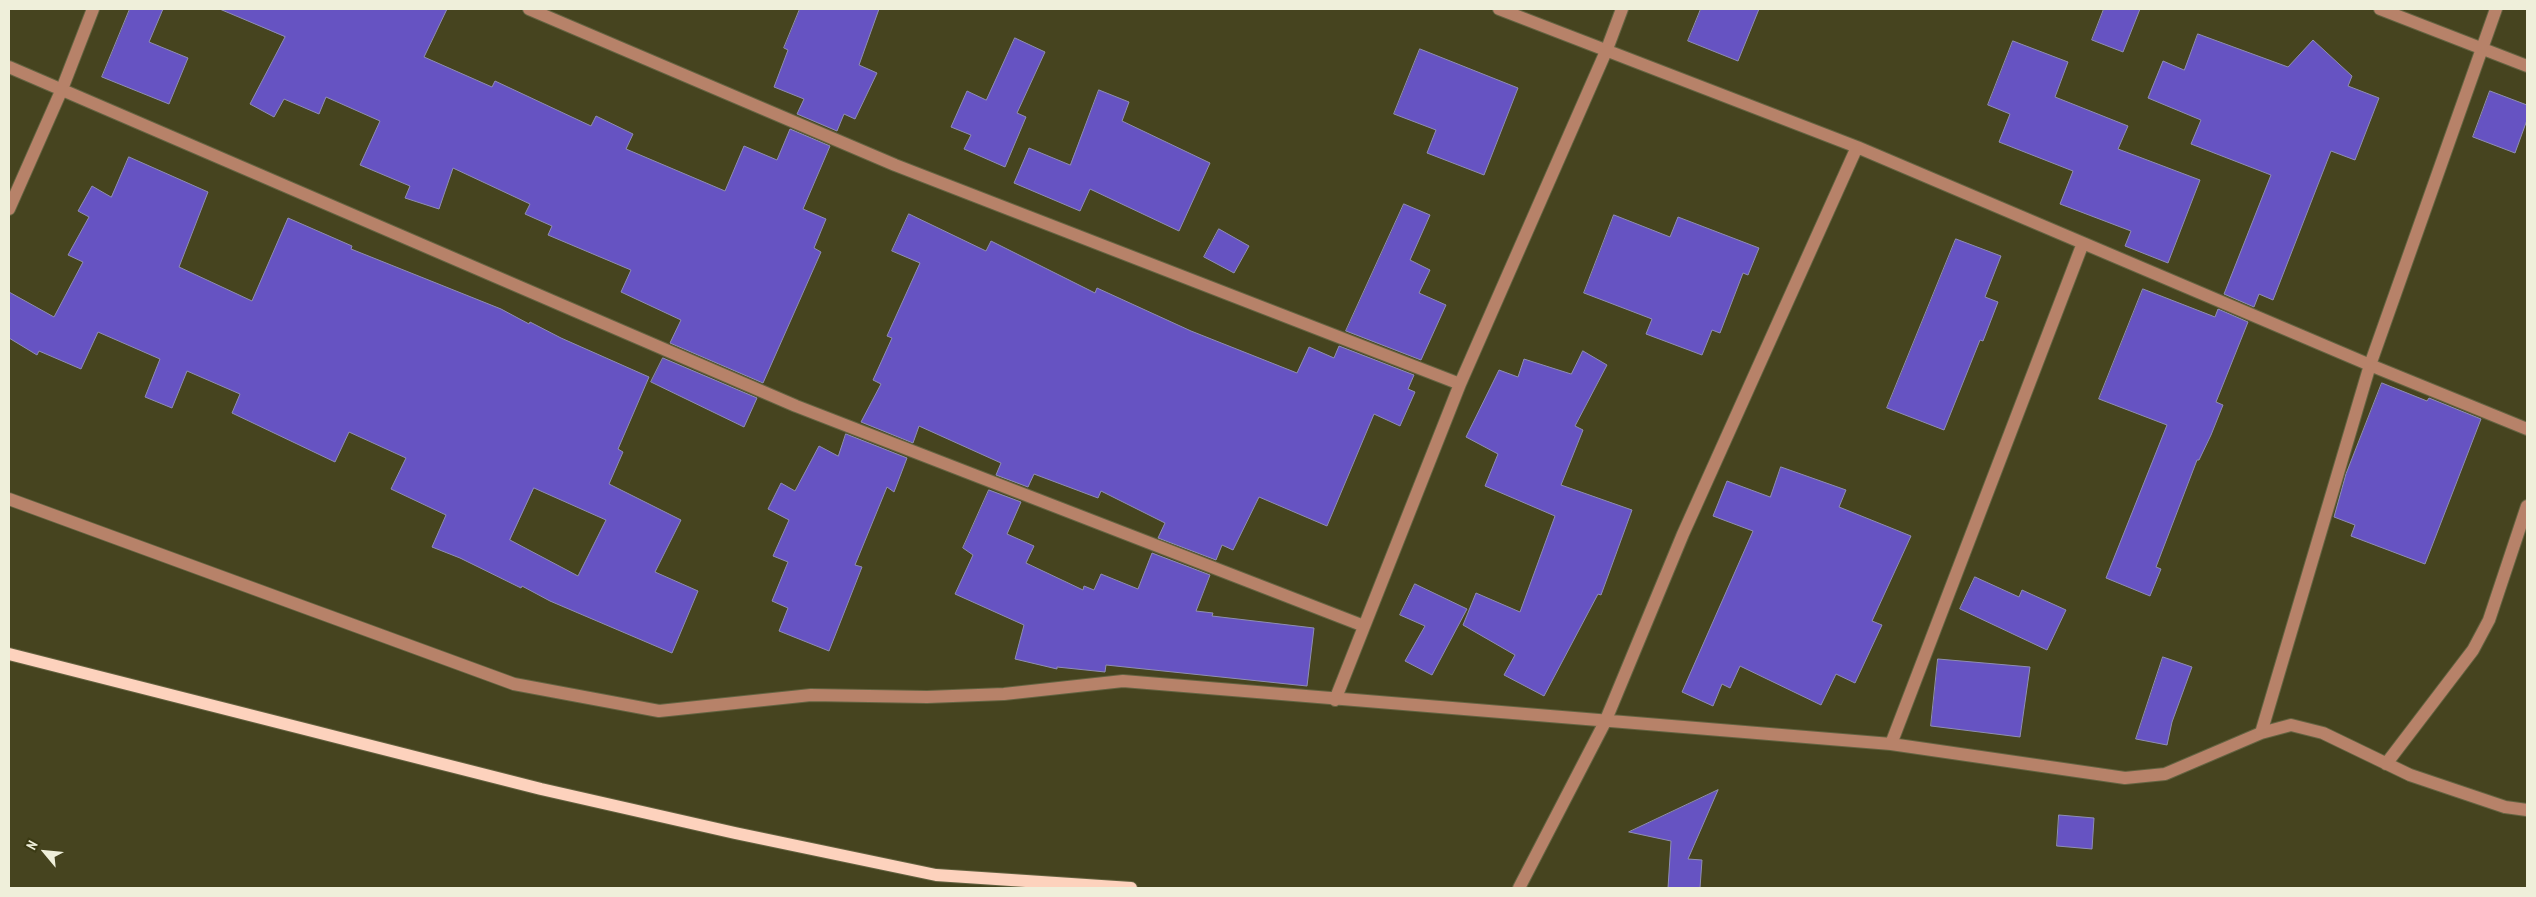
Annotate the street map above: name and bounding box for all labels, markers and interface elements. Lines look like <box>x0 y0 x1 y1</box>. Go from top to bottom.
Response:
north arrow <box>20 827 70 877</box>
text: N <box>22 837 41 853</box>

